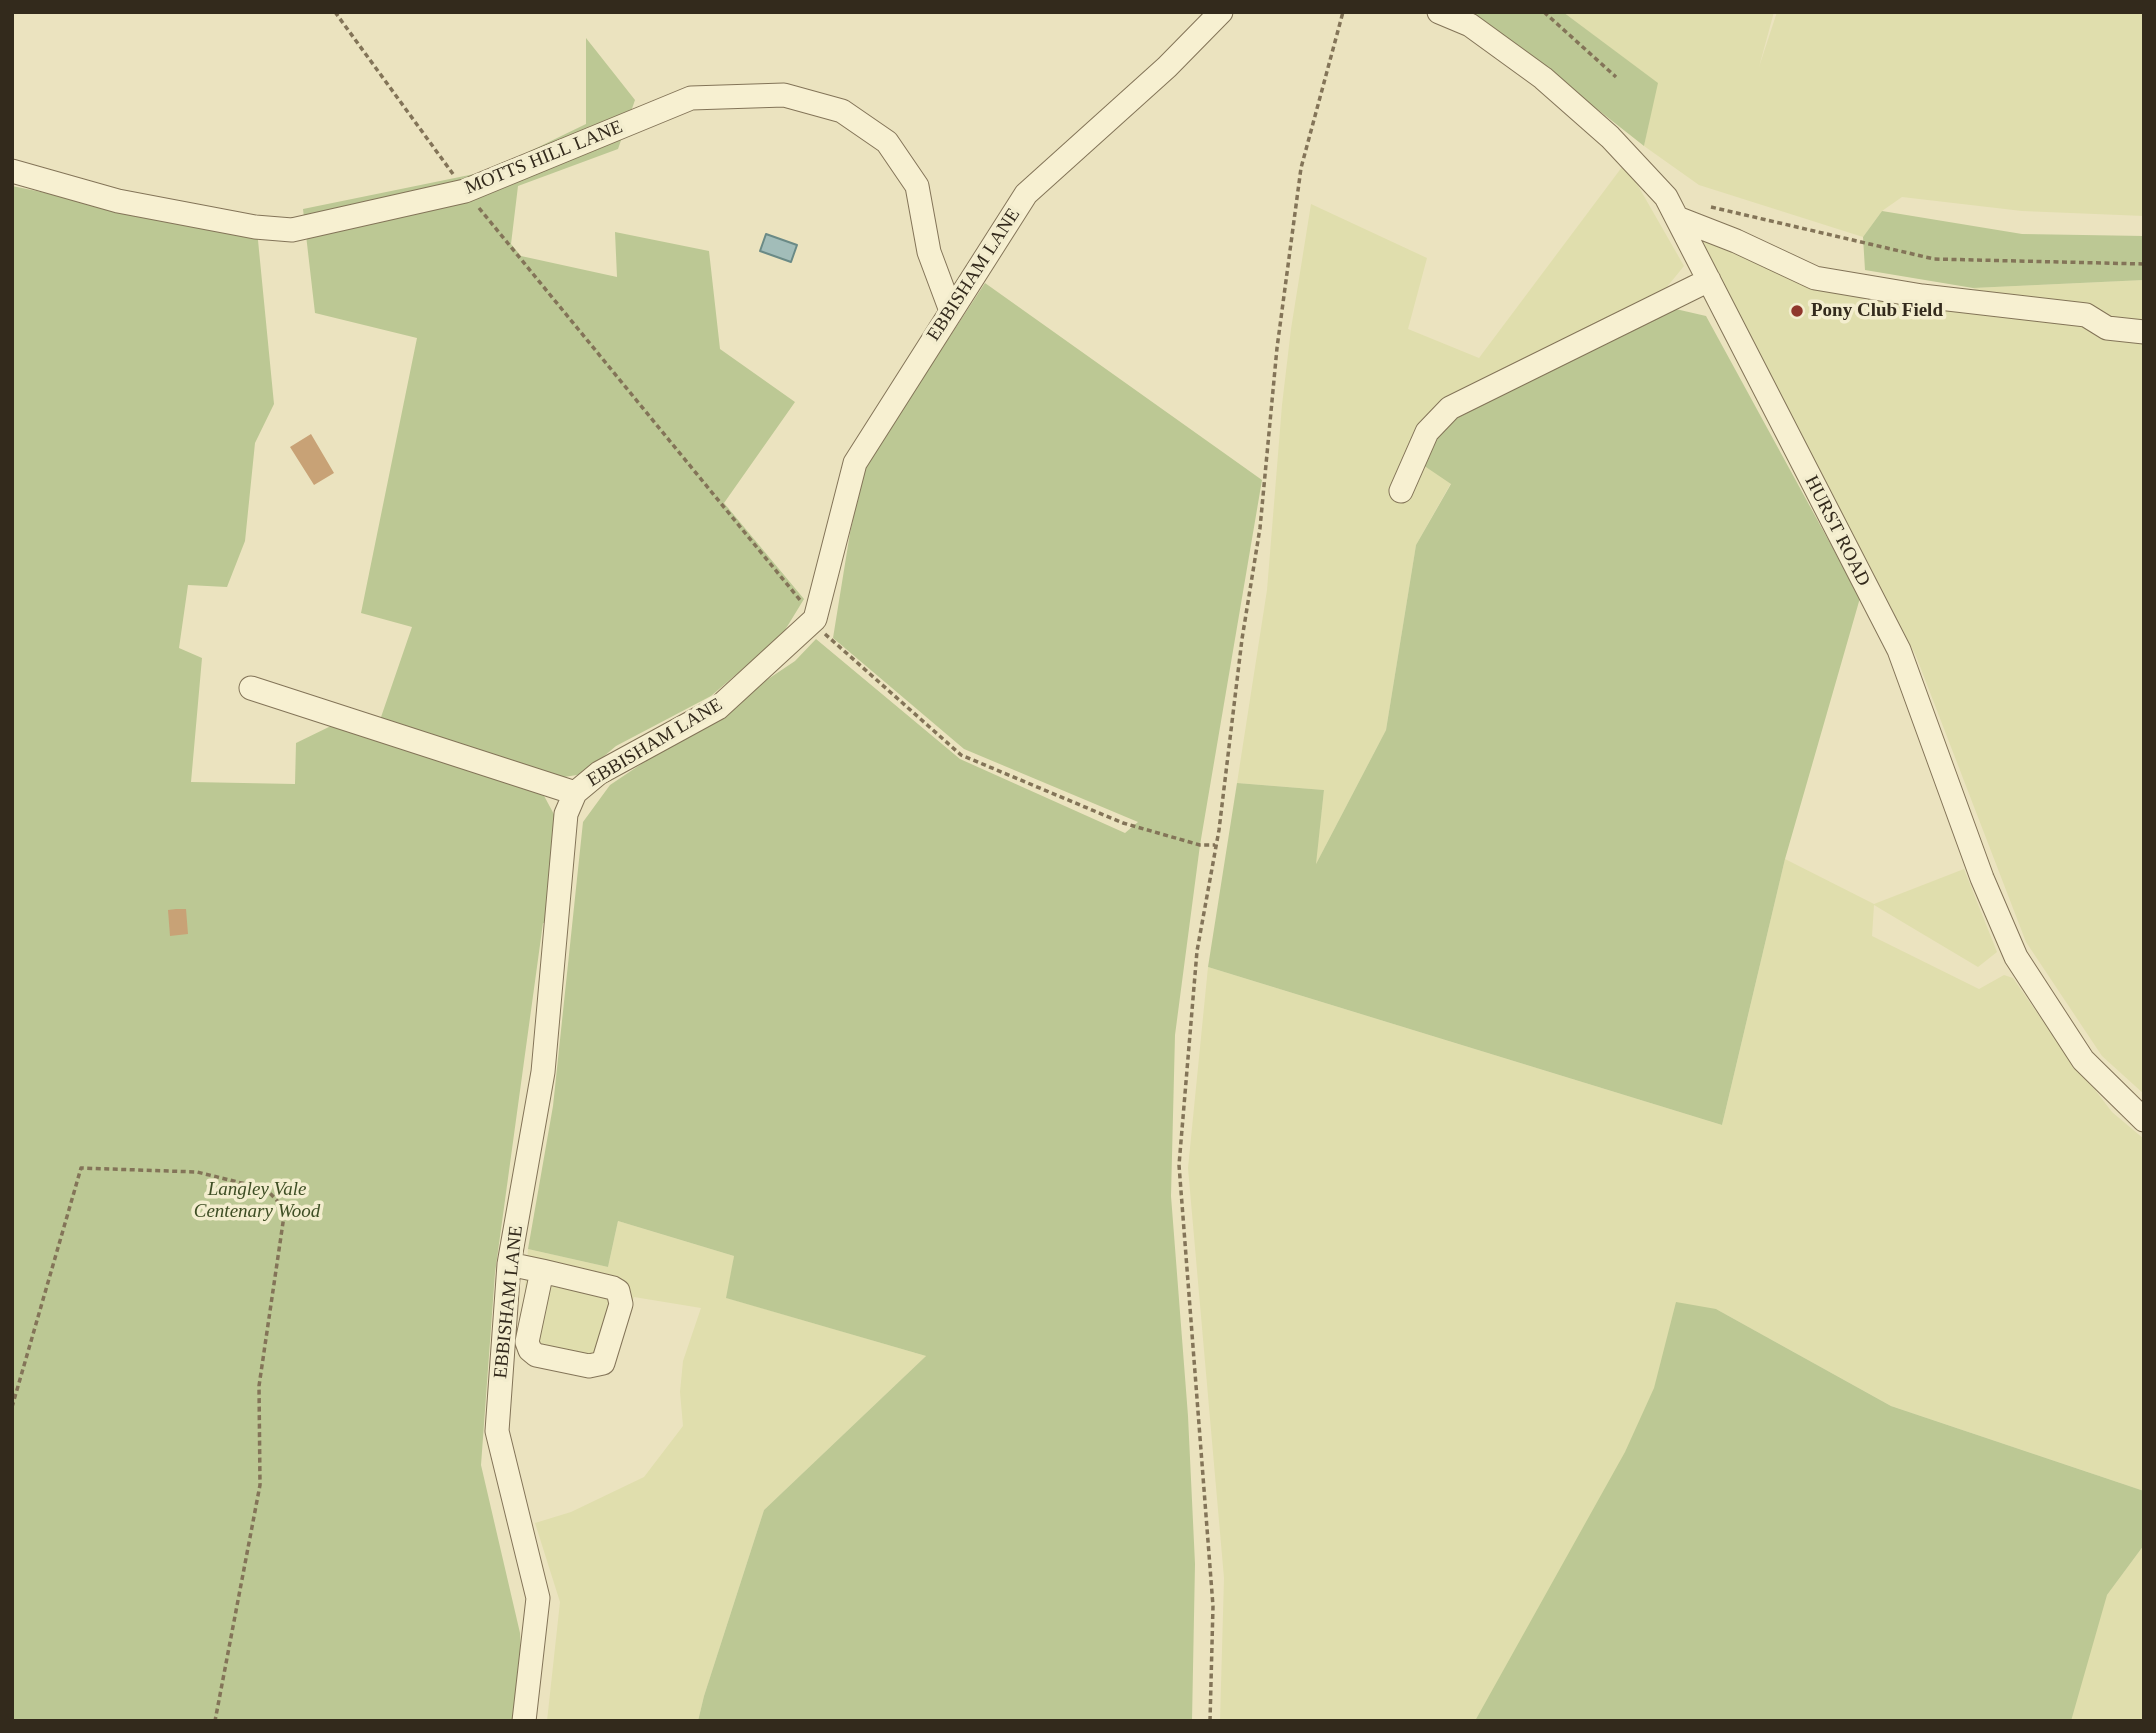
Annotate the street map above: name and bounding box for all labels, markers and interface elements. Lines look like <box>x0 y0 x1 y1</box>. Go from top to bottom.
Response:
street label: MOTTS HILL LANE <box>462 116 626 200</box>
street label: EBBISHAM LANE <box>923 204 1025 346</box>
place label: Pony Club Field <box>1811 300 1943 322</box>
marker: Pony Club Field <box>1789 303 1805 319</box>
street label: HURST ROAD <box>1799 472 1875 590</box>
street label: EBBISHAM LANE <box>583 694 727 792</box>
park label: Langley Vale Centenary Wood <box>194 1179 320 1223</box>
street label: EBBISHAM LANE <box>490 1224 528 1380</box>

